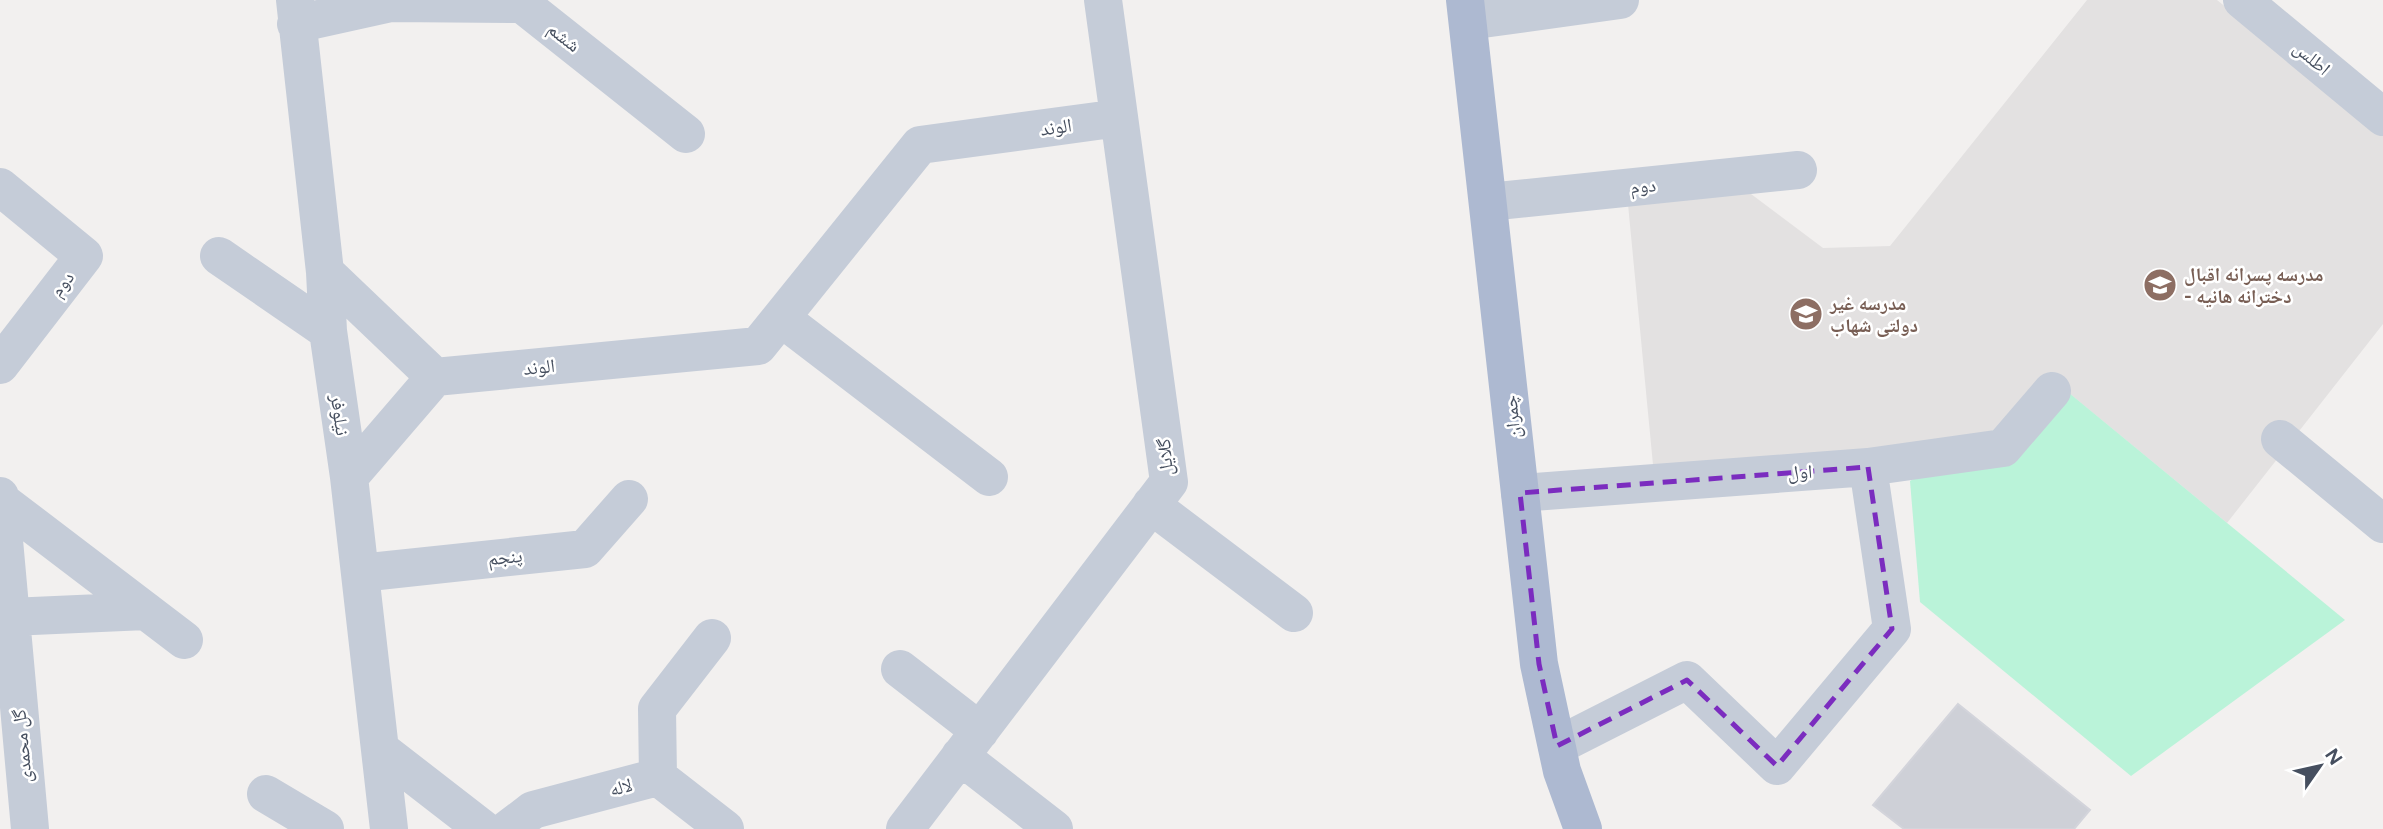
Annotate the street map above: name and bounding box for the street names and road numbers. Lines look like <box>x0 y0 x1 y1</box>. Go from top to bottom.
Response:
street label: ششم <box>542 17 585 58</box>
street label: اطلس <box>2289 36 2335 80</box>
street label: الوند <box>1039 113 1073 141</box>
street label: دوم <box>1629 173 1657 201</box>
street label: دوم <box>45 267 81 303</box>
street label: الوند <box>522 354 556 380</box>
street label: نیلوفر <box>326 392 354 437</box>
street label: چمران <box>1498 394 1526 440</box>
street label: گلایل <box>1152 437 1178 477</box>
street label: اول <box>1787 460 1813 484</box>
street label: پنجم <box>487 544 524 571</box>
street label: گل محمدی <box>7 708 37 784</box>
street label: لاله <box>607 773 635 801</box>

